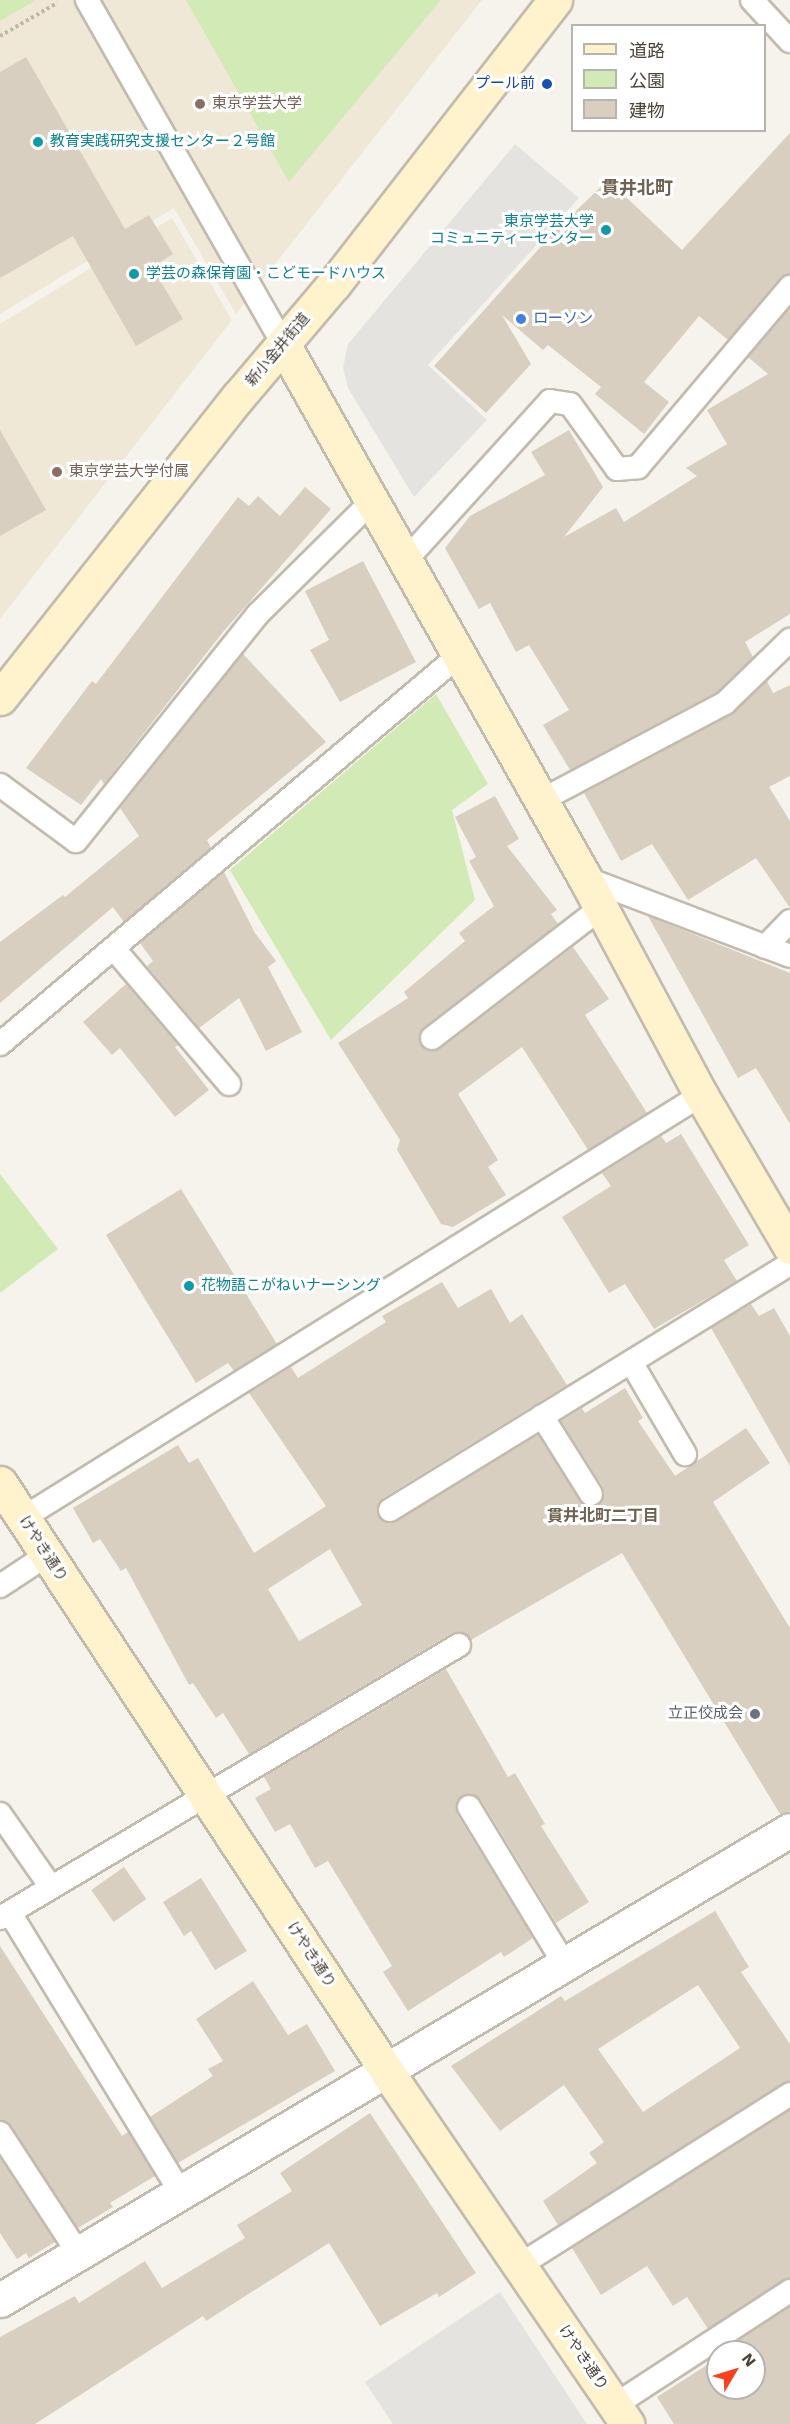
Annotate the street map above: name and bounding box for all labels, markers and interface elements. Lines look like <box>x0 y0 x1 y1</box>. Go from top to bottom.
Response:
legend <box>571 24 766 132</box>
text: 道路 <box>629 40 665 61</box>
text: 公園 <box>629 70 665 91</box>
place label: プール前 <box>475 75 535 93</box>
marker: プール前 <box>540 77 554 91</box>
place label: 東京学芸大学 <box>212 95 302 113</box>
marker: 東京学芸大学 <box>193 97 207 111</box>
text: 建物 <box>629 100 665 121</box>
place label: 教育実践研究支援センター２号館 <box>50 133 275 151</box>
marker: 教育実践研究支援センター２号館 <box>31 135 45 149</box>
district label: 貫井北町 <box>601 177 673 199</box>
place label: 東京学芸大学 コミュニティーセンター <box>429 212 594 247</box>
marker: 東京学芸大学 コミュニティーセンター <box>599 223 613 237</box>
place label: 学芸の森保育園・こどモードハウス <box>146 265 386 283</box>
marker: 学芸の森保育園・こどモードハウス <box>127 267 141 281</box>
street label: 新小金井街道 <box>242 310 314 390</box>
place label: ローソン <box>533 310 593 328</box>
marker: ローソン <box>514 312 528 326</box>
place label: 東京学芸大学付属 <box>69 463 189 481</box>
marker: 東京学芸大学付属 <box>50 465 64 479</box>
place label: 花物語こがねいナーシング <box>201 1277 381 1295</box>
marker: 花物語こがねいナーシング <box>182 1279 196 1293</box>
district label: 貫井北町二丁目 <box>547 1506 659 1526</box>
street label: けやき通り <box>15 1513 71 1585</box>
place label: 立正佼成会 <box>668 1705 743 1723</box>
marker: 立正佼成会 <box>748 1707 762 1721</box>
street label: けやき通り <box>283 1919 339 1991</box>
street label: けやき通り <box>555 2322 611 2394</box>
north arrow <box>706 2340 766 2400</box>
text: N <box>738 2349 760 2370</box>

